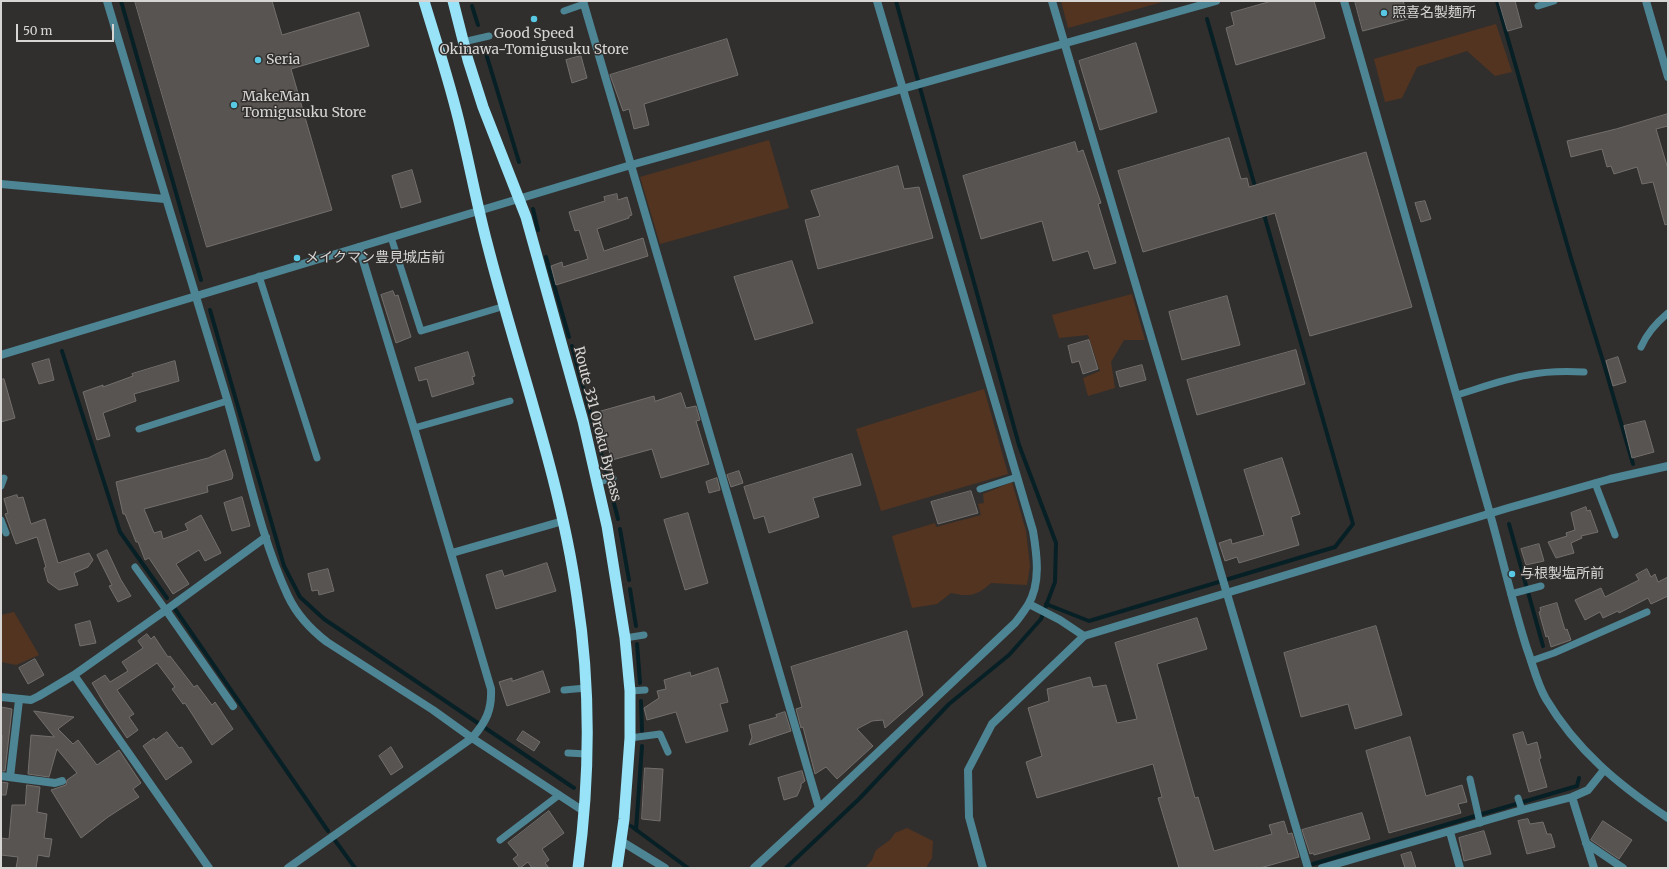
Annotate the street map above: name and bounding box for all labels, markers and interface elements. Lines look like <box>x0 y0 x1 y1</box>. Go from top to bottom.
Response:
place label: 照喜名製麺所 <box>1392 5 1476 21</box>
marker: 照喜名製麺所 <box>1379 8 1389 18</box>
marker: Good Speed Okinawa-Tomigusuku Store <box>529 14 539 24</box>
scale bar <box>18 16 116 42</box>
text: 50 m <box>23 23 52 38</box>
place label: Good Speed Okinawa-Tomigusuku Store <box>439 26 629 58</box>
place label: Seria <box>266 52 300 68</box>
marker: Seria <box>253 55 263 65</box>
place label: MakeMan Tomigusuku Store <box>242 89 366 122</box>
marker: MakeMan Tomigusuku Store <box>229 100 239 110</box>
place label: メイクマン豊見城店前 <box>305 250 445 266</box>
marker: メイクマン豊見城店前 <box>292 253 302 263</box>
street label: Route 331 Oroku Bypass <box>570 345 624 503</box>
place label: 与根製塩所前 <box>1520 566 1604 582</box>
marker: 与根製塩所前 <box>1507 569 1517 579</box>

